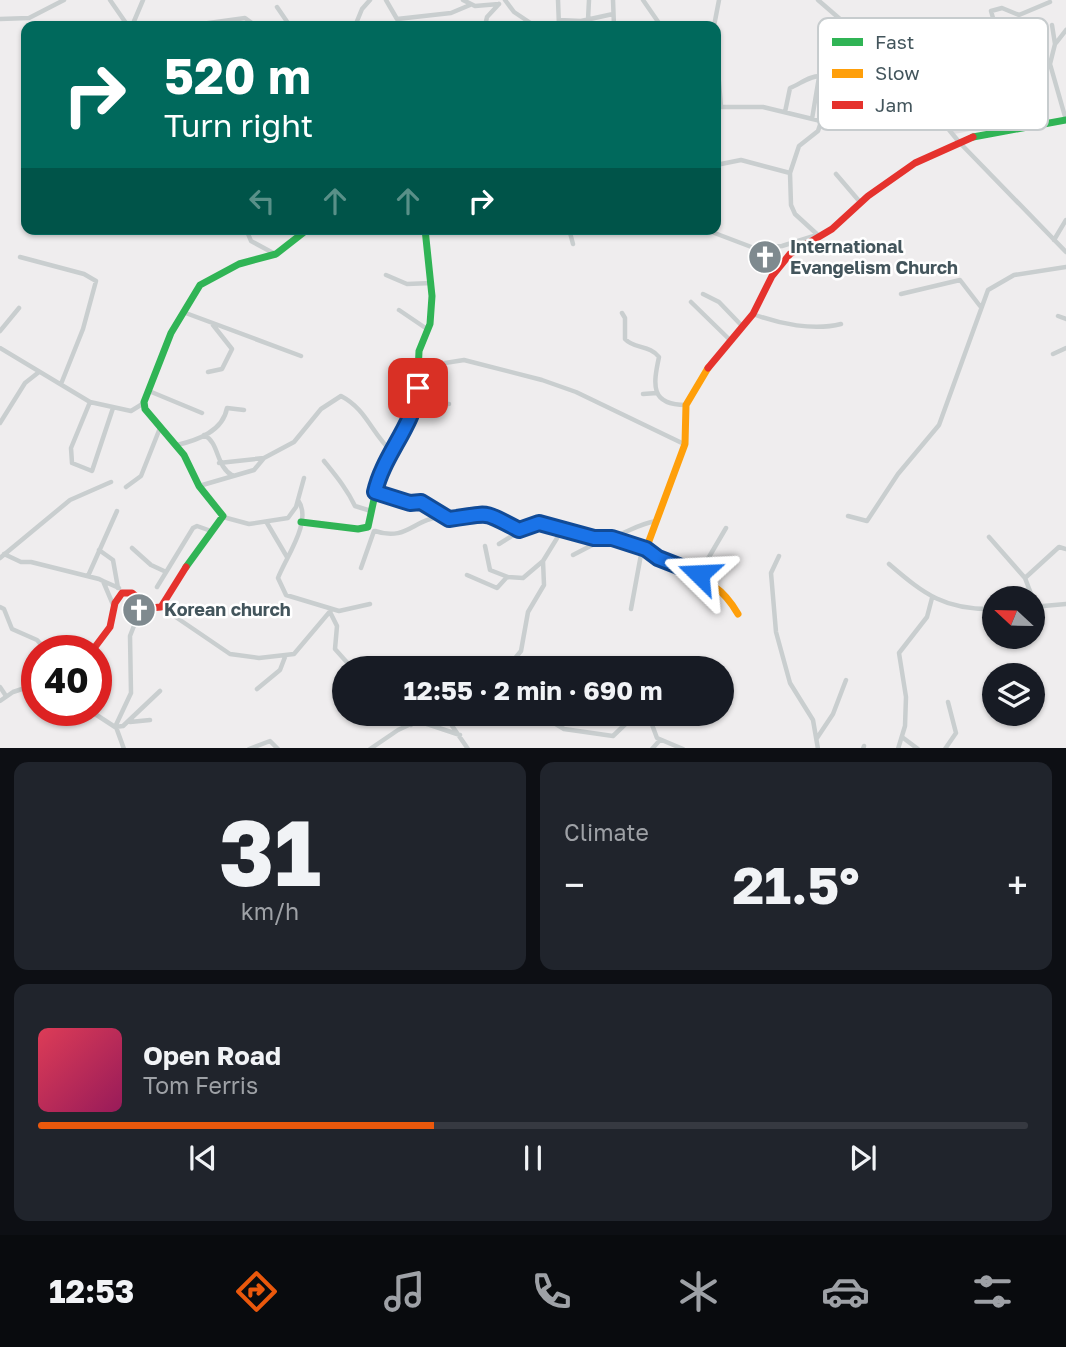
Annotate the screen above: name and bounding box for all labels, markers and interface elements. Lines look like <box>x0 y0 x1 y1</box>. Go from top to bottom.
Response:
legend <box>818 18 1048 130</box>
text: Fast <box>875 30 914 53</box>
text: 520 m <box>164 46 311 105</box>
icon: right <box>49 49 140 140</box>
text: Slow <box>875 61 920 84</box>
text: Jam <box>875 93 913 116</box>
text: Turn right <box>164 106 313 144</box>
icon: left <box>243 182 281 220</box>
icon: ahead <box>316 182 354 220</box>
icon: ahead <box>389 182 427 220</box>
icon: right <box>462 182 500 220</box>
place label: International Evangelism Church <box>790 235 958 278</box>
church icon: International Evangelism Church <box>746 238 784 276</box>
pin <box>388 358 448 418</box>
icon: arrive <box>399 369 437 407</box>
position arrow <box>662 537 736 611</box>
north arrow <box>982 586 1045 649</box>
map controls <box>982 586 1045 726</box>
church icon: Korean church <box>120 591 158 629</box>
place label: Korean church <box>164 598 291 620</box>
speed limit sign: 40 <box>21 635 112 726</box>
button: layers <box>982 663 1045 726</box>
text: 12:55 · 2 min · 690 m <box>403 675 663 706</box>
text: 31 <box>219 797 321 906</box>
text: Climate <box>564 818 649 846</box>
text: 21.5° <box>732 853 860 915</box>
text: − <box>564 862 585 907</box>
text: + <box>1007 862 1028 907</box>
text: km/h <box>241 897 299 925</box>
text: Open Road <box>143 1040 281 1071</box>
text: Tom Ferris <box>143 1071 258 1099</box>
icon: previous <box>184 1139 222 1177</box>
icon: pause <box>514 1139 552 1177</box>
icon: next <box>844 1139 882 1177</box>
icon: directions <box>232 1267 281 1316</box>
icon: music <box>380 1267 429 1316</box>
icon: phone <box>527 1267 576 1316</box>
icon: climate <box>674 1267 723 1316</box>
icon: car <box>821 1267 870 1316</box>
icon: filters <box>968 1267 1017 1316</box>
text: 12:53 <box>49 1272 134 1310</box>

